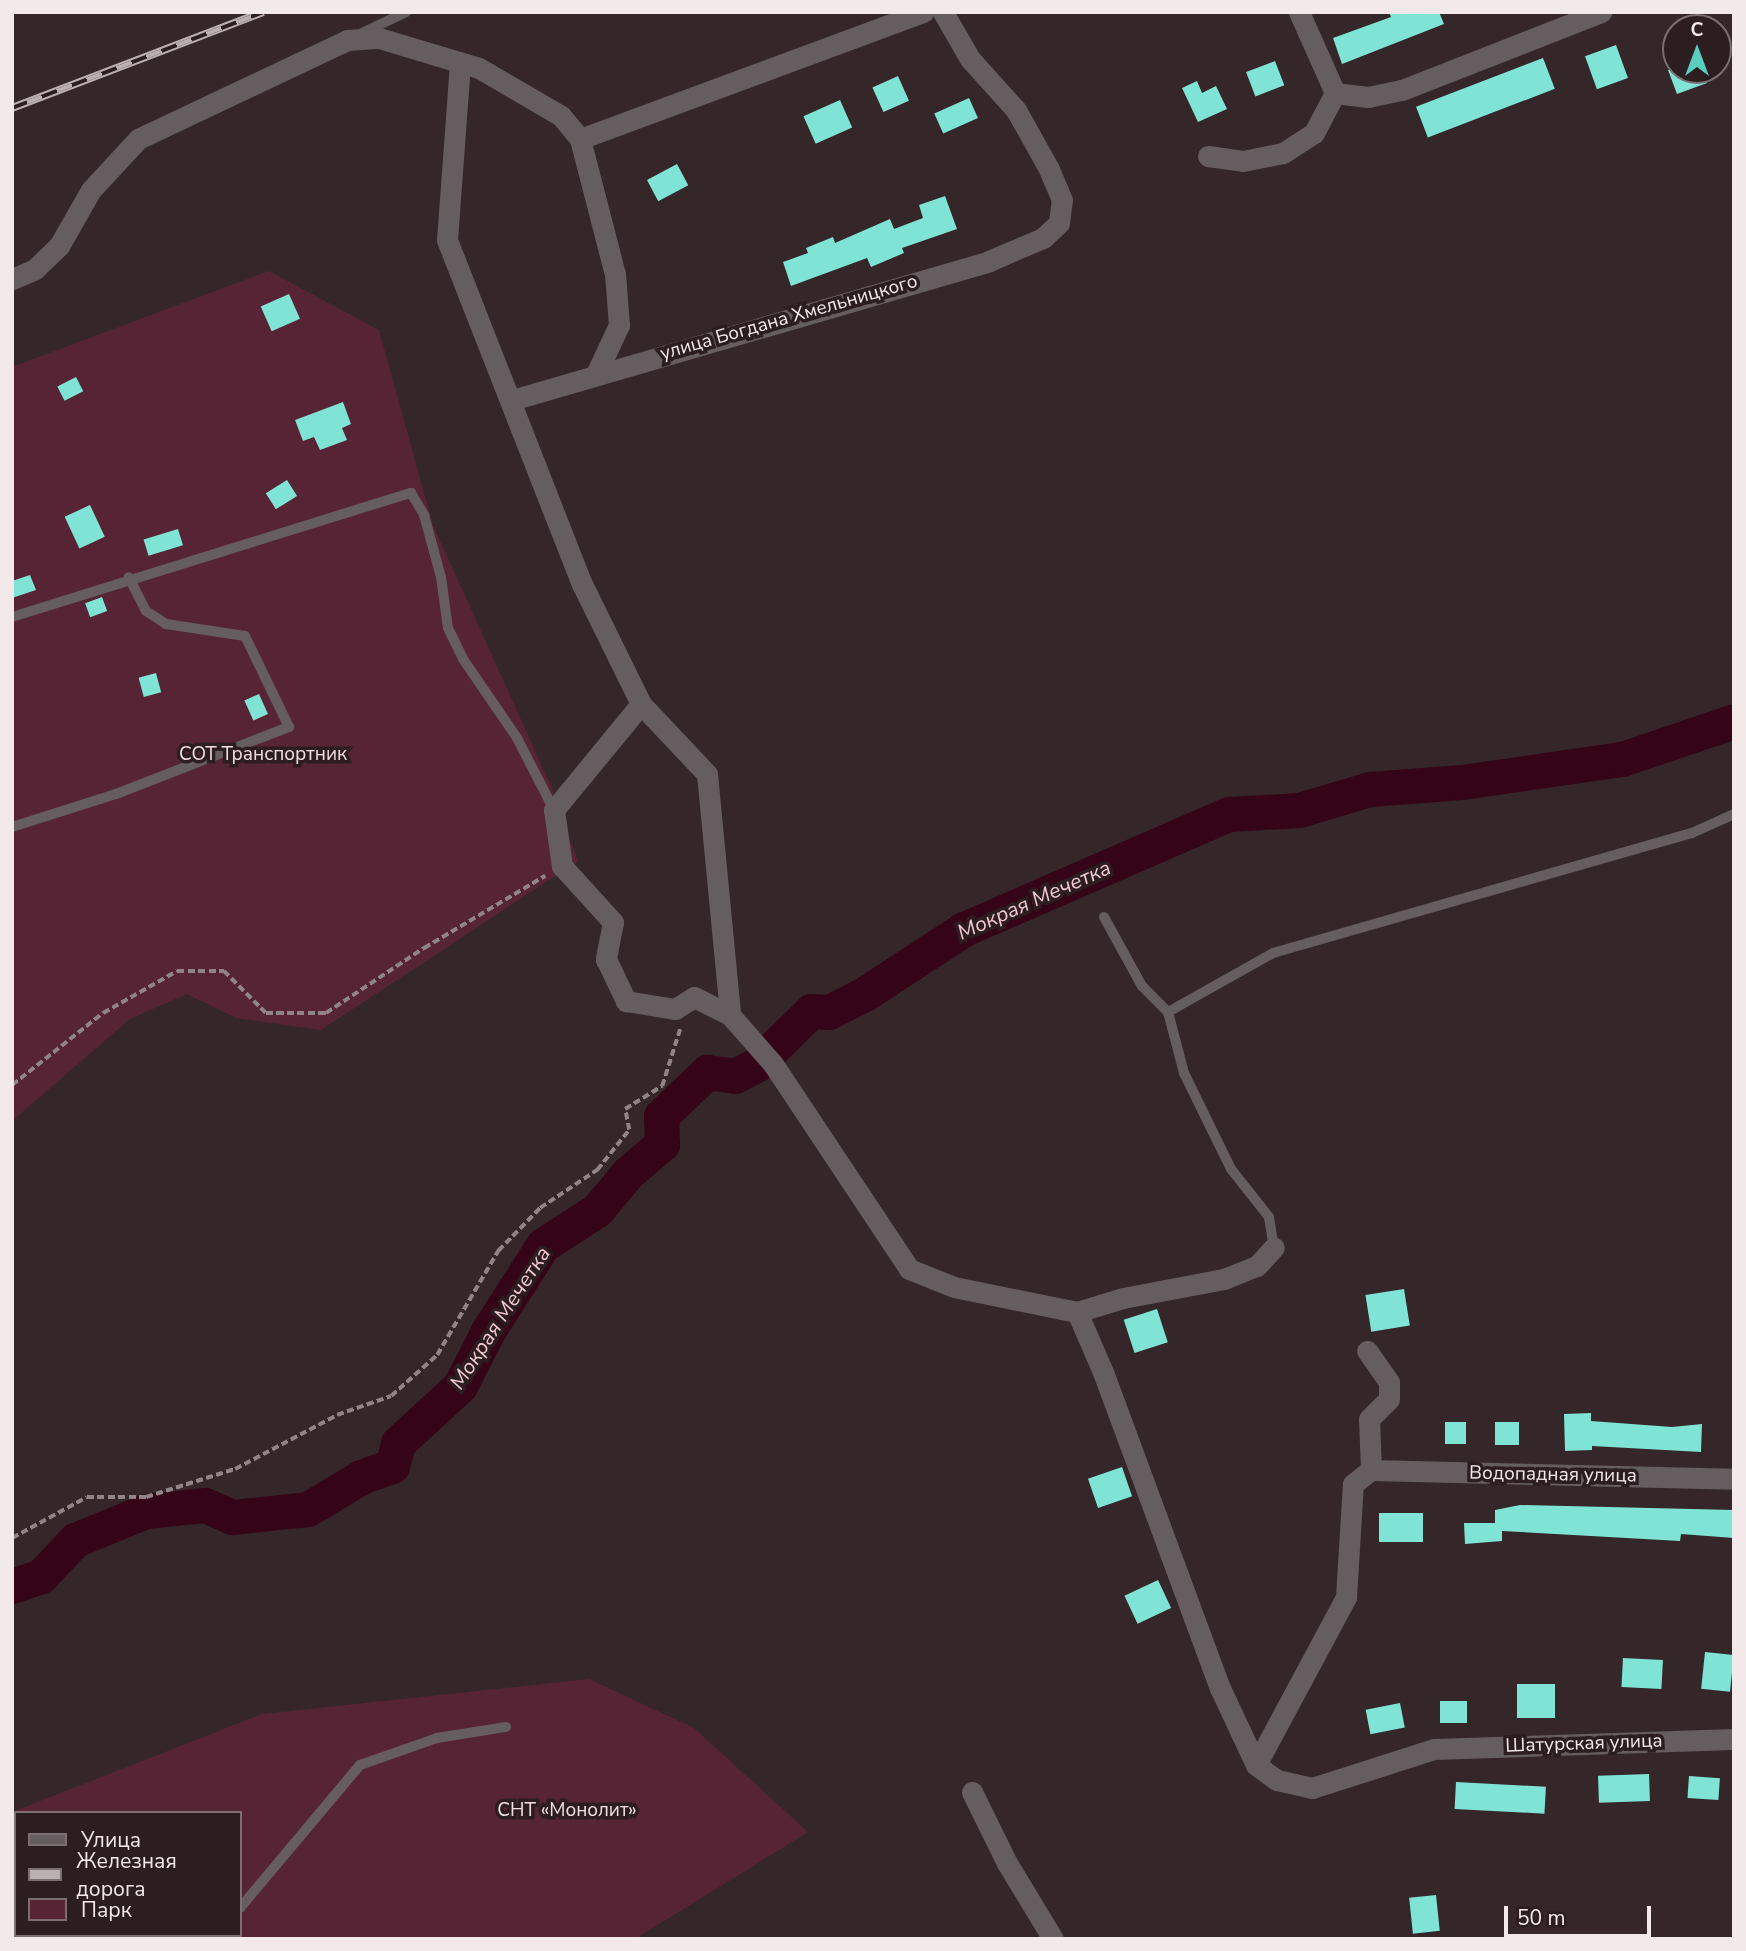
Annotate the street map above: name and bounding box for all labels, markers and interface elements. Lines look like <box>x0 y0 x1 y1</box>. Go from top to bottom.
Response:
north arrow <box>1662 14 1732 84</box>
text: С <box>1691 17 1703 43</box>
street label: улица Богдана Хмельницкого <box>658 270 920 366</box>
park label: СОТ Транспортник <box>179 744 347 766</box>
water label: Мокрая Мечетка <box>953 855 1115 945</box>
water label: Мокрая Мечетка <box>444 1242 556 1394</box>
street label: Водопадная улица <box>1469 1462 1637 1488</box>
street label: Шатурская улица <box>1505 1730 1663 1758</box>
park label: СНТ «Монолит» <box>497 1800 637 1822</box>
legend <box>14 1811 242 1937</box>
text: Улица <box>81 1826 141 1854</box>
text: Железная дорога <box>76 1847 177 1903</box>
scale bar <box>1508 1892 1655 1936</box>
text: Парк <box>81 1896 132 1924</box>
text: 50 m <box>1517 1904 1566 1932</box>

